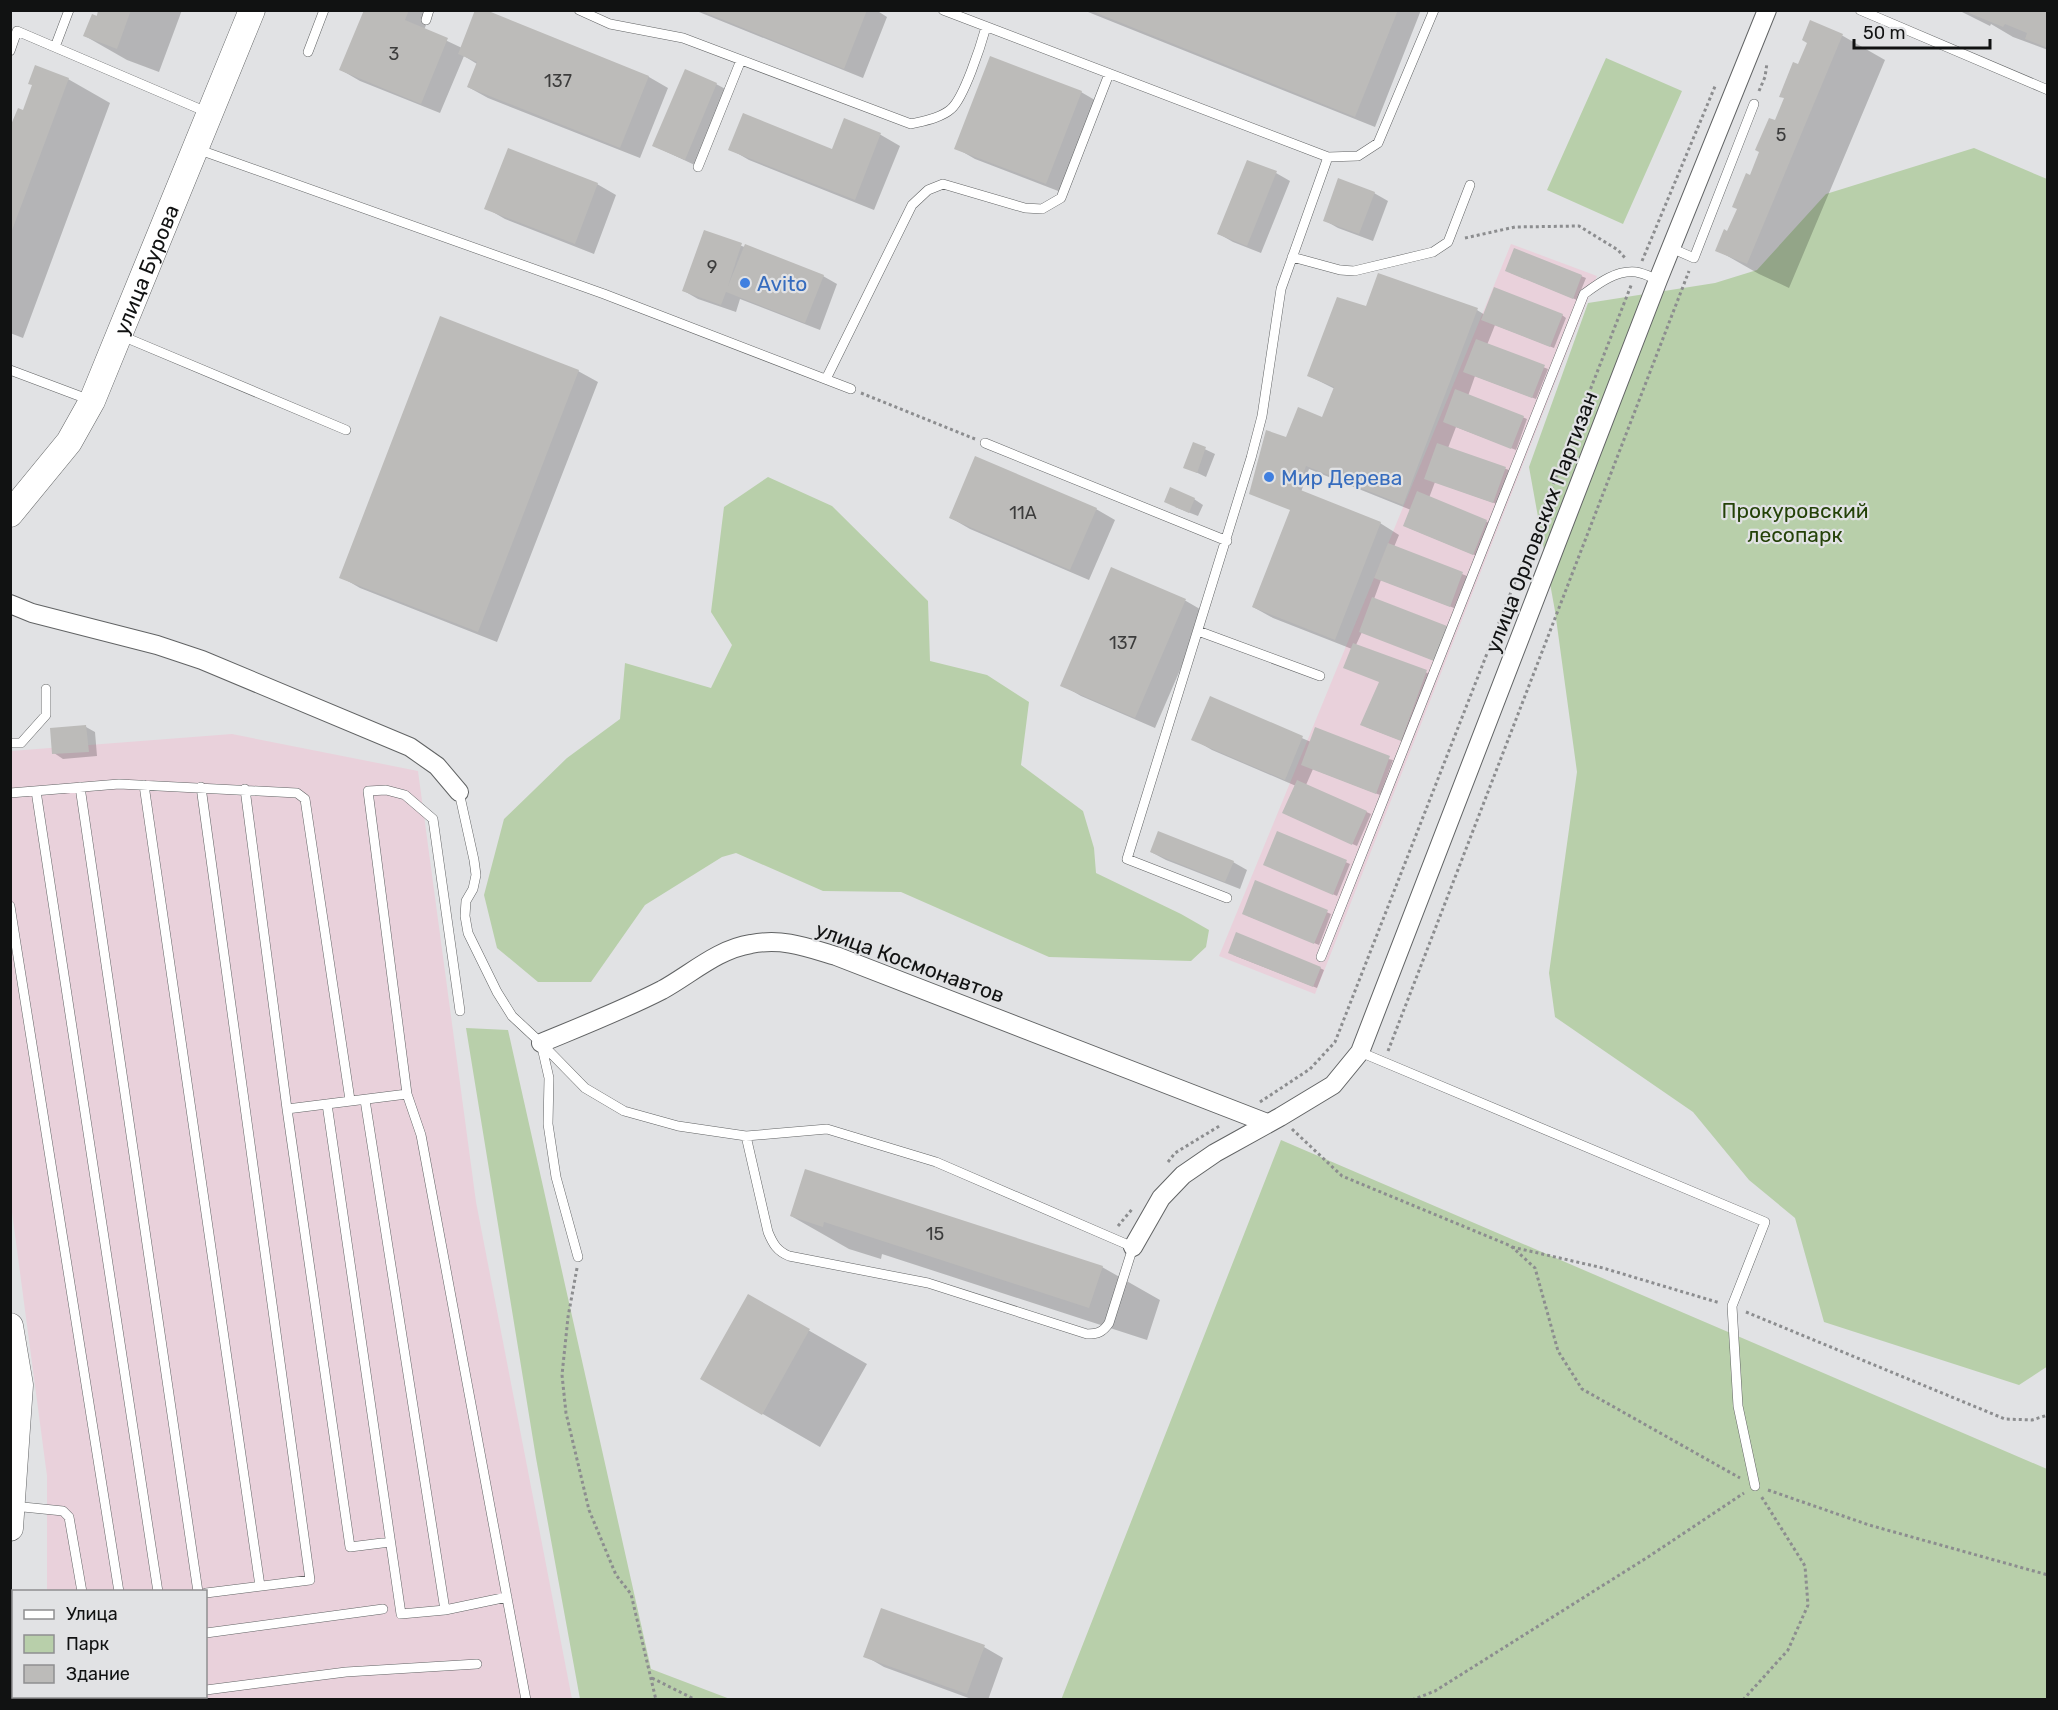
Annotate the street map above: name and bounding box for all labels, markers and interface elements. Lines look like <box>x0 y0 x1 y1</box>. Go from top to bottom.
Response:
scale bar <box>1854 12 1990 50</box>
text: 50 m <box>1863 22 1906 44</box>
house number: 3 <box>389 43 399 65</box>
house number: 137 <box>544 70 572 92</box>
house number: 5 <box>1776 124 1786 146</box>
street label: улица Бурова <box>108 201 184 339</box>
house number: 9 <box>707 256 717 278</box>
place label: Avito <box>757 271 807 296</box>
marker: Avito <box>738 276 752 290</box>
street label: улица Орловских Партизан <box>1480 388 1602 656</box>
place label: Мир Дерева <box>1281 465 1402 490</box>
marker: Мир Дерева <box>1262 470 1276 484</box>
park label: Прокуровский лесопарк <box>1721 498 1869 547</box>
house number: 11А <box>1009 502 1037 524</box>
house number: 137 <box>1109 632 1137 654</box>
street label: улица Космонавтов <box>812 916 1008 1008</box>
house number: 15 <box>926 1223 944 1245</box>
legend <box>12 1590 207 1698</box>
text: Улица <box>66 1603 118 1625</box>
text: Парк <box>66 1633 110 1655</box>
text: Здание <box>66 1663 130 1685</box>

